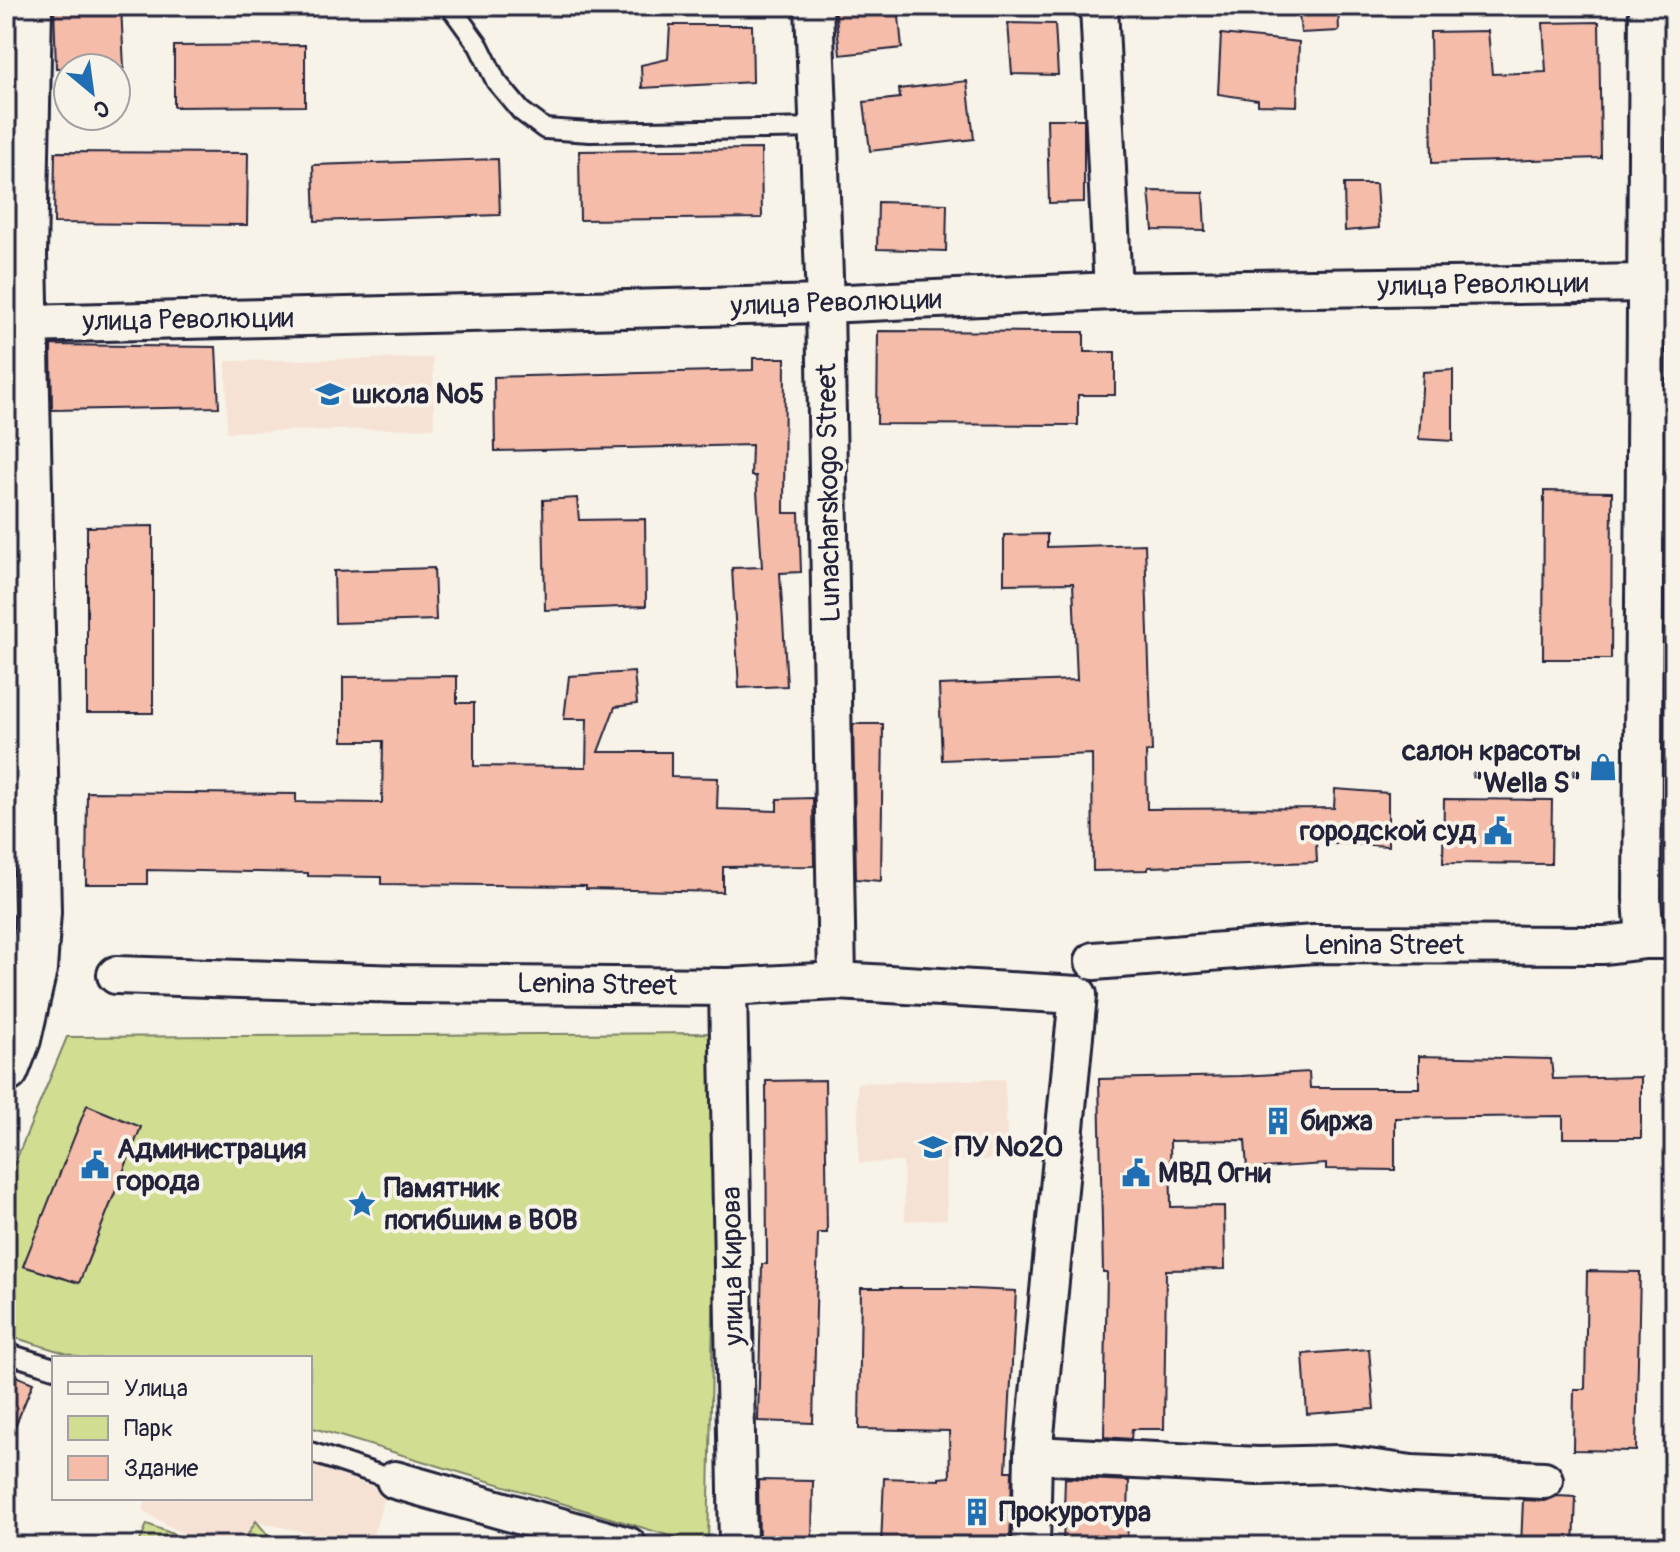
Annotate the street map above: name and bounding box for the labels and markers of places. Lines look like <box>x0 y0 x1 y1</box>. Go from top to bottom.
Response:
place label: школа №5 <box>352 377 484 412</box>
school or university icon: школа №5 <box>315 379 345 409</box>
place label: салон красоты "Wella S" <box>1401 734 1581 801</box>
shop icon: салон красоты "Wella S" <box>1588 752 1618 782</box>
place label: городской суд <box>1299 814 1477 849</box>
public building icon: городской суд <box>1483 816 1513 846</box>
place label: биржа <box>1300 1104 1373 1139</box>
building icon: биржа <box>1263 1106 1293 1136</box>
place label: ПУ №20 <box>955 1130 1063 1165</box>
place label: Администрация города <box>116 1132 306 1199</box>
school or university icon: ПУ №20 <box>918 1132 948 1162</box>
public building icon: Администрация города <box>80 1150 110 1180</box>
place label: МВД Огни <box>1158 1156 1271 1191</box>
public building icon: МВД Огни <box>1121 1158 1151 1188</box>
place label: Памятник погибшим в ВОВ <box>384 1171 578 1238</box>
place icon: Памятник погибшим в ВОВ <box>347 1189 377 1219</box>
place label: Прокуротура <box>999 1495 1151 1530</box>
building icon: Прокуротура <box>962 1497 992 1527</box>

